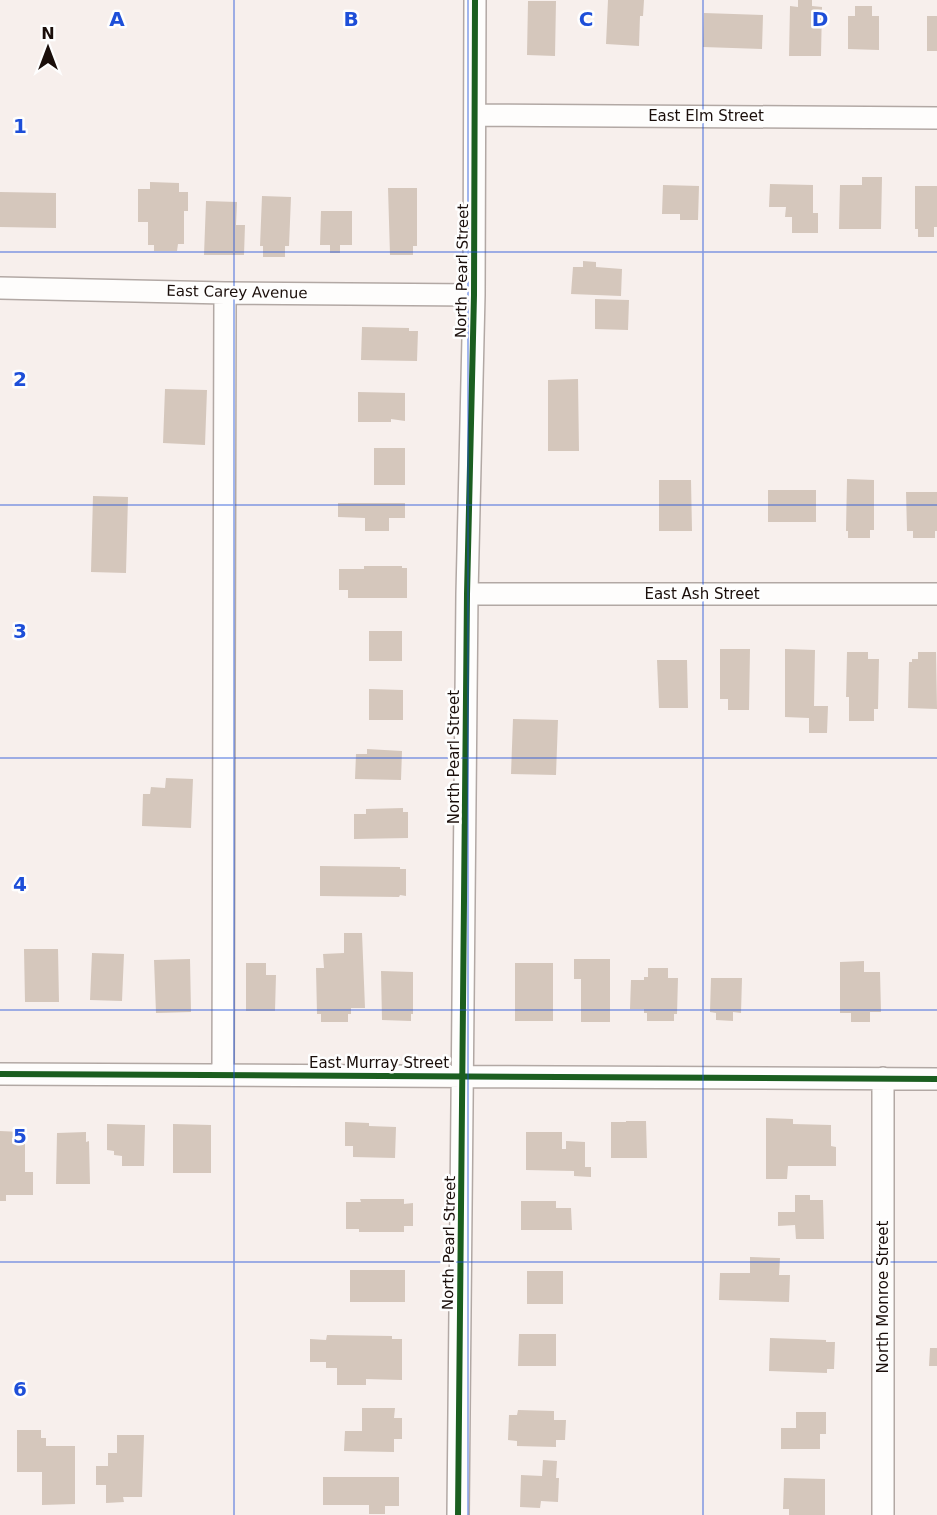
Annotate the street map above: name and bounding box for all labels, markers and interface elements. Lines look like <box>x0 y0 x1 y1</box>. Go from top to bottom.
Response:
text: A <box>109 7 125 31</box>
text: B <box>343 7 359 31</box>
text: C <box>579 7 593 31</box>
text: D <box>812 7 828 31</box>
north arrow <box>18 18 78 78</box>
text: N <box>41 24 55 43</box>
street label: East Elm Street <box>648 107 764 125</box>
text: 1 <box>13 114 27 138</box>
street label: North Pearl Street <box>452 204 472 338</box>
street label: East Carey Avenue <box>166 282 308 302</box>
text: 2 <box>13 367 27 391</box>
street label: East Ash Street <box>644 585 760 603</box>
text: 3 <box>13 619 27 643</box>
street label: North Pearl Street <box>445 690 463 824</box>
text: 4 <box>13 872 27 896</box>
street label: East Murray Street <box>309 1054 449 1072</box>
text: 5 <box>13 1124 27 1148</box>
street label: North Pearl Street <box>439 1176 459 1310</box>
street label: North Monroe Street <box>874 1220 892 1373</box>
text: 6 <box>13 1377 27 1401</box>

